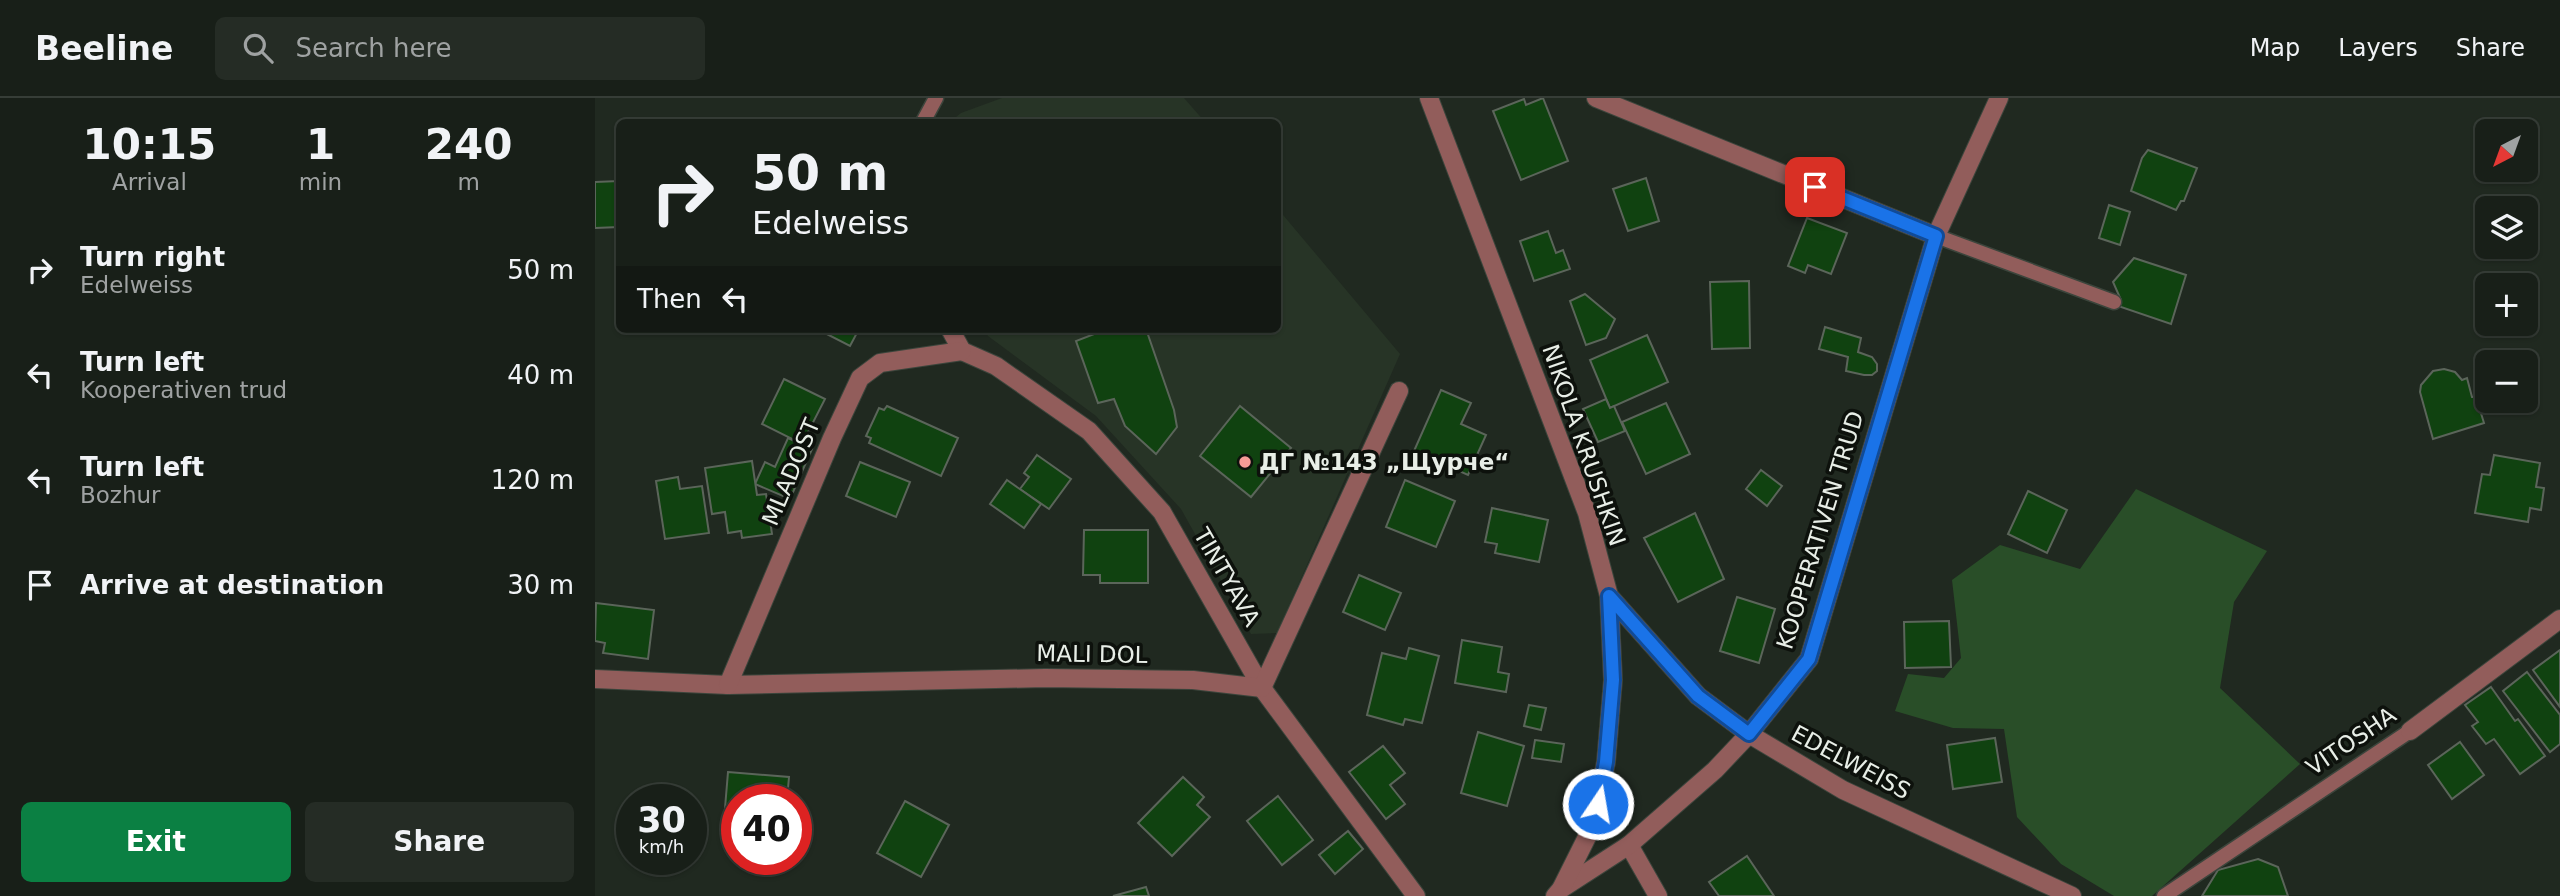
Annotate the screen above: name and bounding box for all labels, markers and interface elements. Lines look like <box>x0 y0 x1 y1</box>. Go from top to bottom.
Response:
search box <box>215 17 705 80</box>
text: Beeline <box>35 29 173 68</box>
icon: search <box>239 29 277 67</box>
text: Search here <box>295 33 452 63</box>
text: Map <box>2250 34 2300 62</box>
text: Layers <box>2338 34 2418 62</box>
text: Share <box>2456 34 2525 62</box>
north arrow <box>2475 119 2537 182</box>
map controls <box>2475 119 2538 413</box>
text: 10:15 <box>83 120 216 169</box>
text: 1 <box>306 120 335 169</box>
text: 240 <box>425 120 512 169</box>
text: 50 m <box>752 145 888 202</box>
icon: right <box>637 147 728 238</box>
pin <box>1785 157 1845 217</box>
icon: arrive <box>1796 168 1834 206</box>
text: Arrival <box>112 169 187 195</box>
text: min <box>299 169 342 195</box>
text: m <box>457 169 480 195</box>
button: layers <box>2475 196 2538 259</box>
text: Edelweiss <box>752 204 909 242</box>
text: Turn right <box>80 242 225 272</box>
icon: right <box>21 251 59 289</box>
text: 50 m <box>507 255 574 285</box>
text: Edelweiss <box>80 272 193 298</box>
button: + <box>2475 273 2538 336</box>
icon: left <box>716 280 754 318</box>
text: Then <box>637 284 702 314</box>
street label: NIKOLA KRUSHKIN <box>1537 341 1631 549</box>
text: Turn left <box>80 347 204 377</box>
button: − <box>2475 350 2538 413</box>
icon: left <box>21 356 59 394</box>
text: 40 m <box>507 360 574 390</box>
text: Kooperativen trud <box>80 377 287 403</box>
street label: KOOPERATIVEN TRUD <box>1771 408 1869 652</box>
street label: MLADOST <box>757 414 825 529</box>
place label: ДГ №143 „Щурче“ <box>1259 449 1509 475</box>
text: Turn left <box>80 452 204 482</box>
marker: ДГ №143 „Щурче“ <box>1237 454 1253 470</box>
icon: left <box>21 461 59 499</box>
text: 120 m <box>491 465 574 495</box>
text: Bozhur <box>80 482 161 508</box>
street label: TINTYAVA <box>1188 523 1266 631</box>
icon: arrive <box>21 566 59 604</box>
text: Arrive at destination <box>80 570 384 600</box>
text: 30 m <box>507 570 574 600</box>
street label: MALI DOL <box>1036 640 1148 668</box>
street label: VITOSHA <box>2301 701 2401 780</box>
street label: EDELWEISS <box>1787 720 1915 804</box>
position arrow <box>1561 767 1635 841</box>
speed limit sign: 40 <box>721 784 812 875</box>
text: 30 <box>637 800 686 840</box>
button: Exit <box>21 802 291 882</box>
button: Share <box>305 802 574 882</box>
text: km/h <box>639 836 684 857</box>

